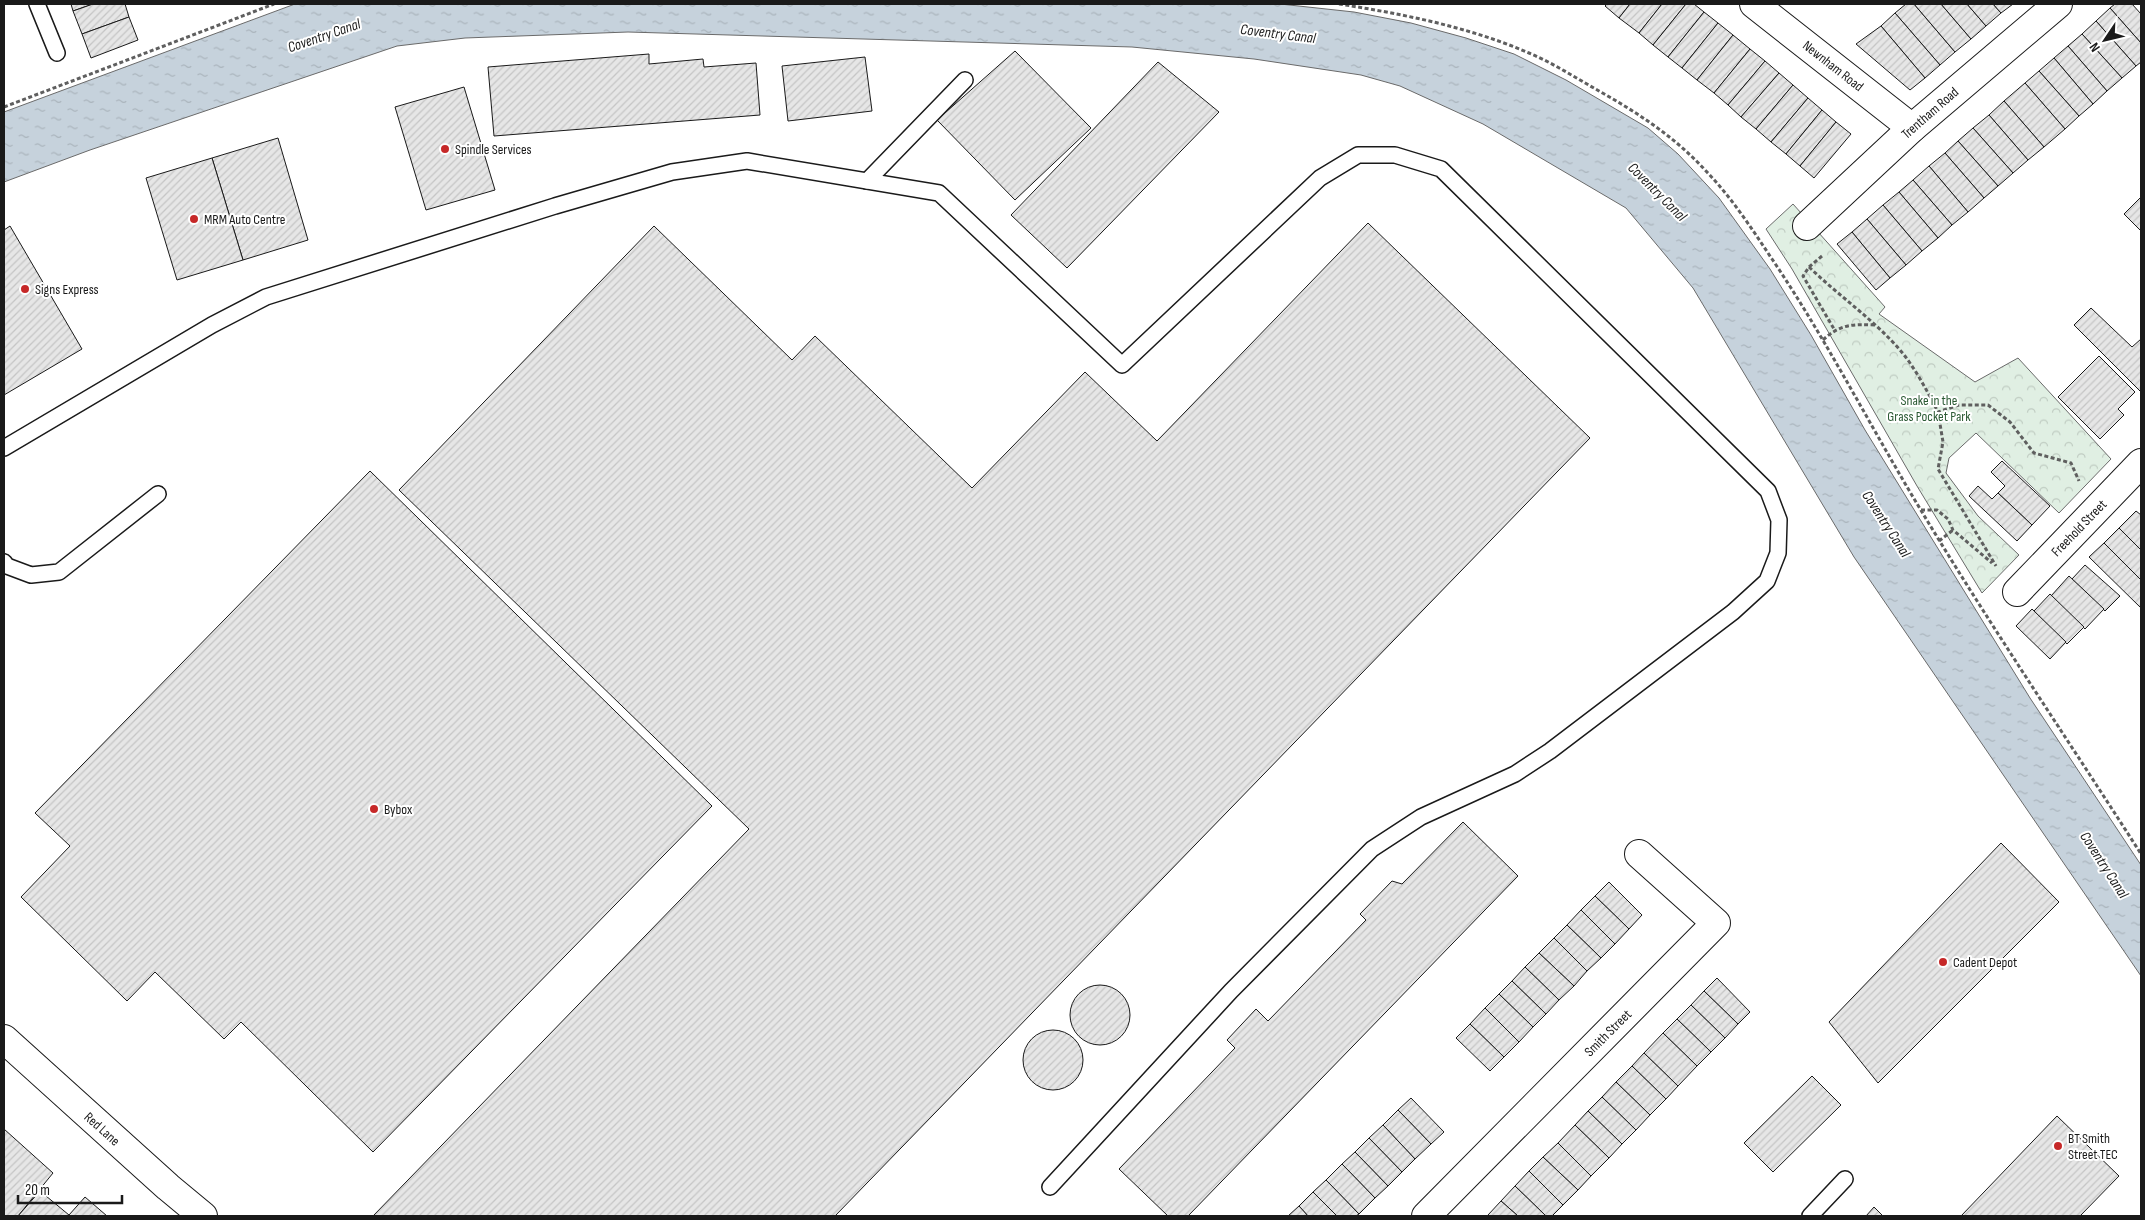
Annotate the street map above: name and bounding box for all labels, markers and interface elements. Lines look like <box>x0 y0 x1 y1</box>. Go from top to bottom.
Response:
water label: Coventry Canal <box>285 14 364 57</box>
north arrow <box>2080 15 2130 65</box>
water label: Coventry Canal <box>1239 20 1318 48</box>
street label: Newnham Road <box>1799 37 1867 95</box>
text: N <box>2086 39 2104 55</box>
street label: Trentham Road <box>1898 83 1962 142</box>
place label: Spindle Services <box>455 141 532 158</box>
marker: Spindle Services <box>439 143 451 155</box>
water label: Coventry Canal <box>1624 159 1691 226</box>
place label: MRM Auto Centre <box>204 211 285 228</box>
marker: MRM Auto Centre <box>188 213 200 225</box>
place label: Signs Express <box>35 281 99 298</box>
marker: Signs Express <box>19 283 31 295</box>
park label: Snake in the Grass Pocket Park <box>1887 392 1971 425</box>
water label: Coventry Canal <box>1857 487 1915 562</box>
street label: Freehold Street <box>2048 496 2110 560</box>
place label: Bybox <box>384 801 413 818</box>
marker: Bybox <box>368 803 380 815</box>
water label: Coventry Canal <box>2075 828 2133 903</box>
place label: Cadent Depot <box>1953 954 2017 971</box>
marker: Cadent Depot <box>1937 956 1949 968</box>
street label: Smith Street <box>1581 1006 1635 1060</box>
street label: Red Lane <box>81 1109 123 1149</box>
place label: BT Smith Street TEC <box>2068 1130 2118 1163</box>
marker: BT Smith Street TEC <box>2052 1140 2064 1152</box>
scale bar <box>18 1172 121 1204</box>
text: 20 m <box>25 1181 50 1200</box>

